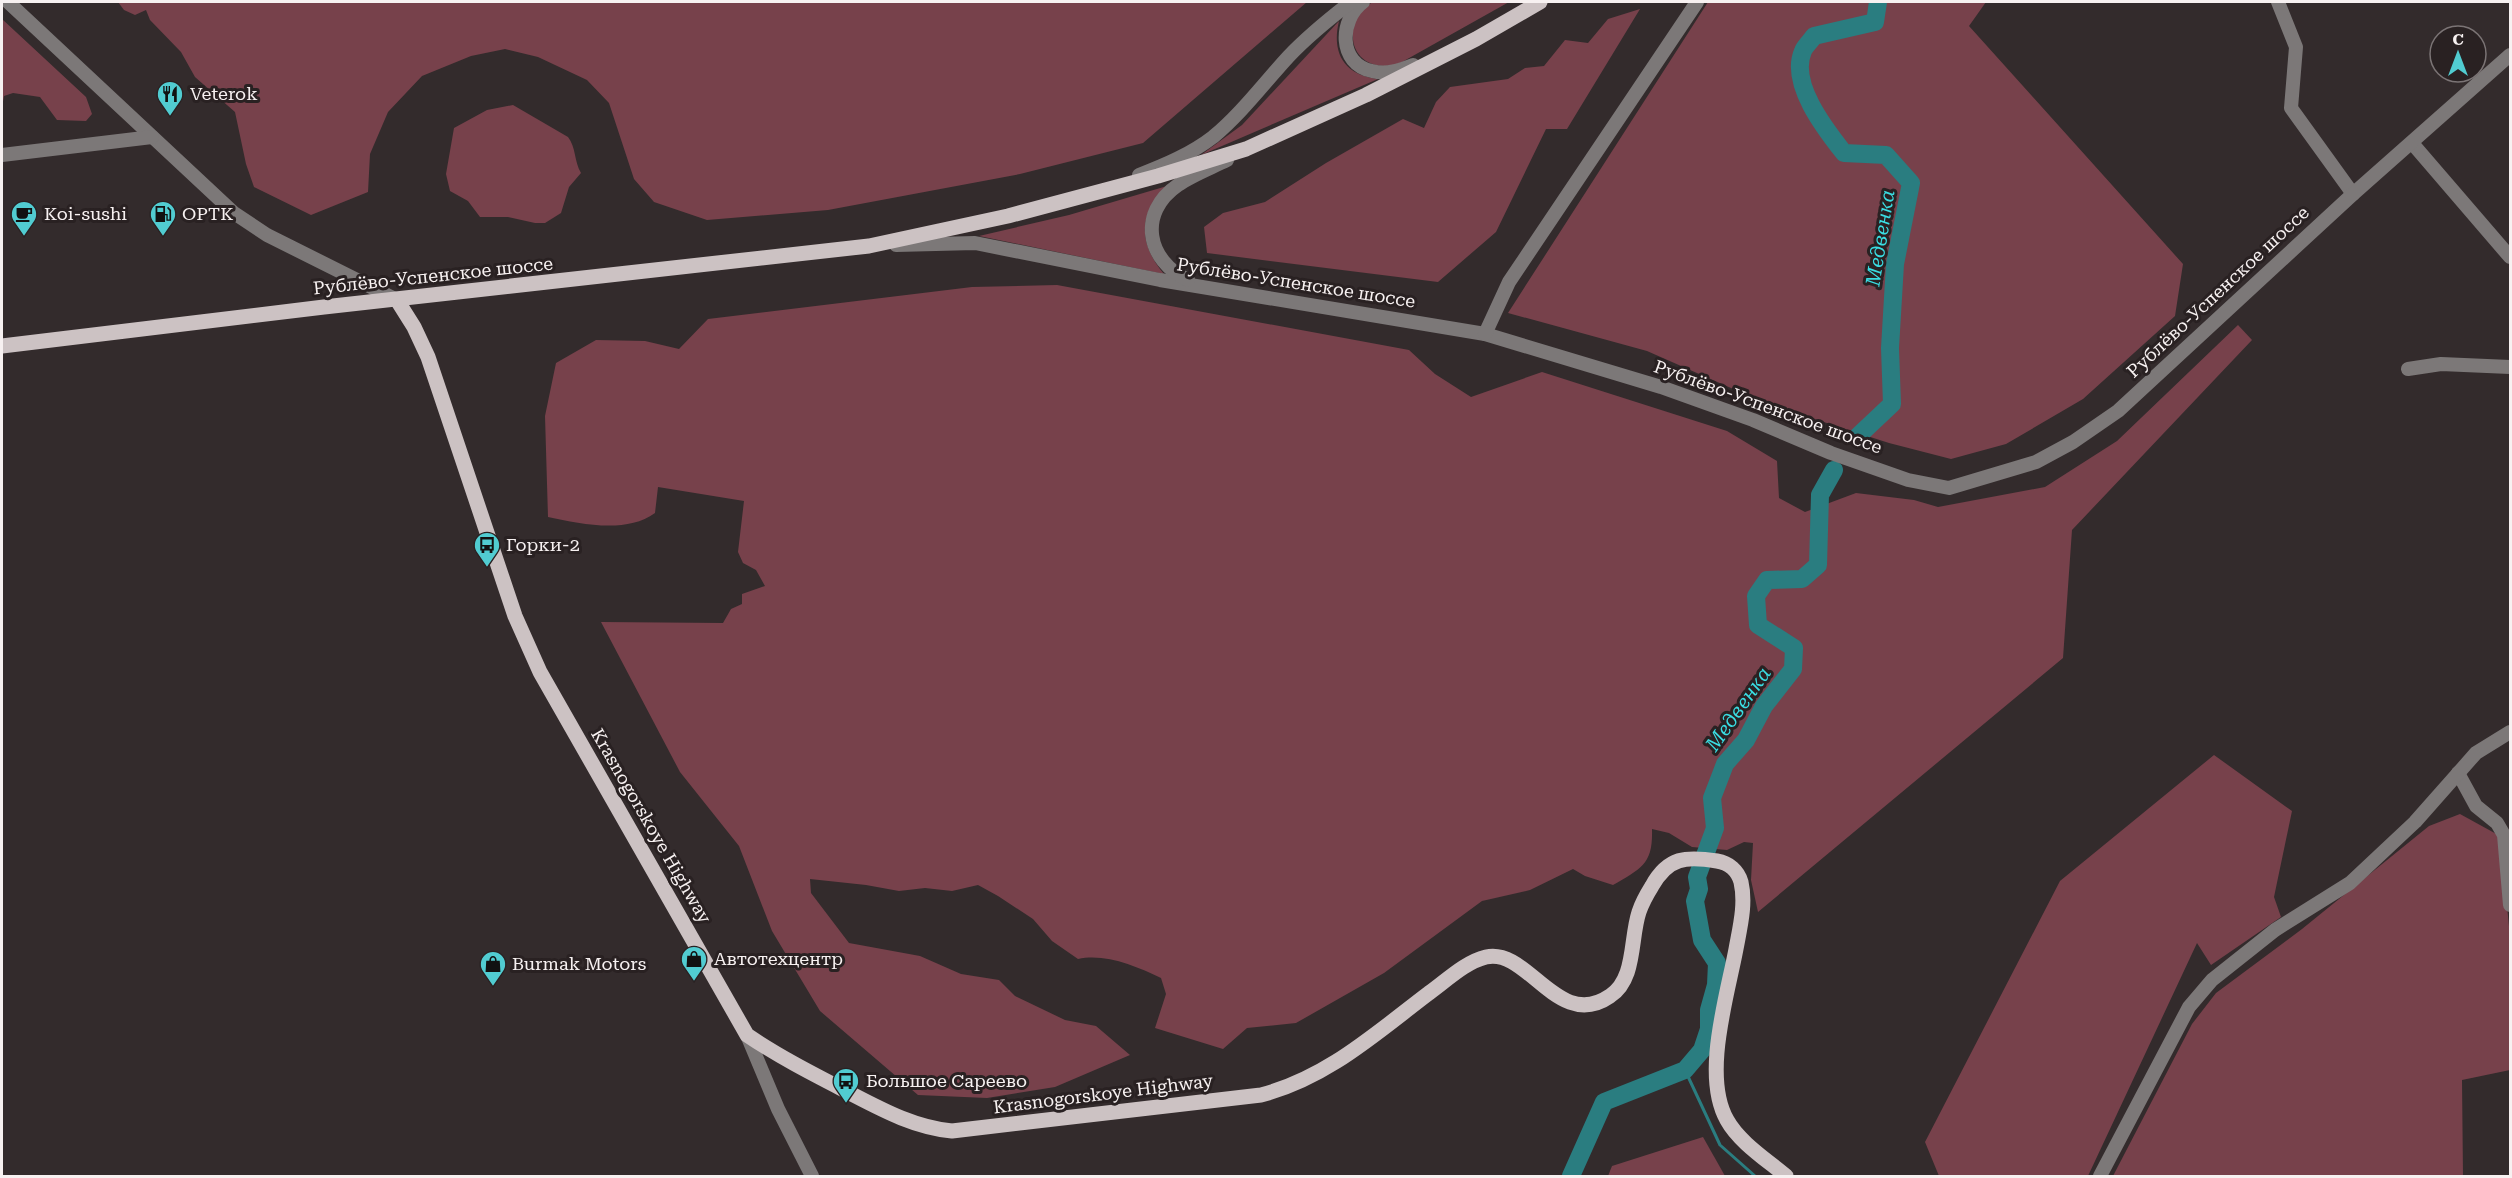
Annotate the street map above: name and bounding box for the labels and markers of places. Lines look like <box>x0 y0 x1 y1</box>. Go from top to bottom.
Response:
restaurant icon: Veterok <box>155 79 185 117</box>
place label: Veterok <box>190 83 258 104</box>
cafe icon: Koi-sushi <box>9 199 39 237</box>
fuel station icon: ОРТК <box>148 199 178 237</box>
place label: Koi-sushi <box>44 203 127 224</box>
place label: ОРТК <box>182 203 233 224</box>
bus stop icon: Горки-2 <box>472 530 502 568</box>
place label: Горки-2 <box>506 534 580 555</box>
shop icon: Автотехцентр <box>679 944 709 982</box>
place label: Автотехцентр <box>714 948 843 969</box>
shop icon: Burmak Motors <box>478 949 508 987</box>
place label: Burmak Motors <box>512 953 646 974</box>
bus stop icon: Большое Сареево <box>831 1066 861 1104</box>
place label: Большое Сареево <box>866 1070 1027 1091</box>

